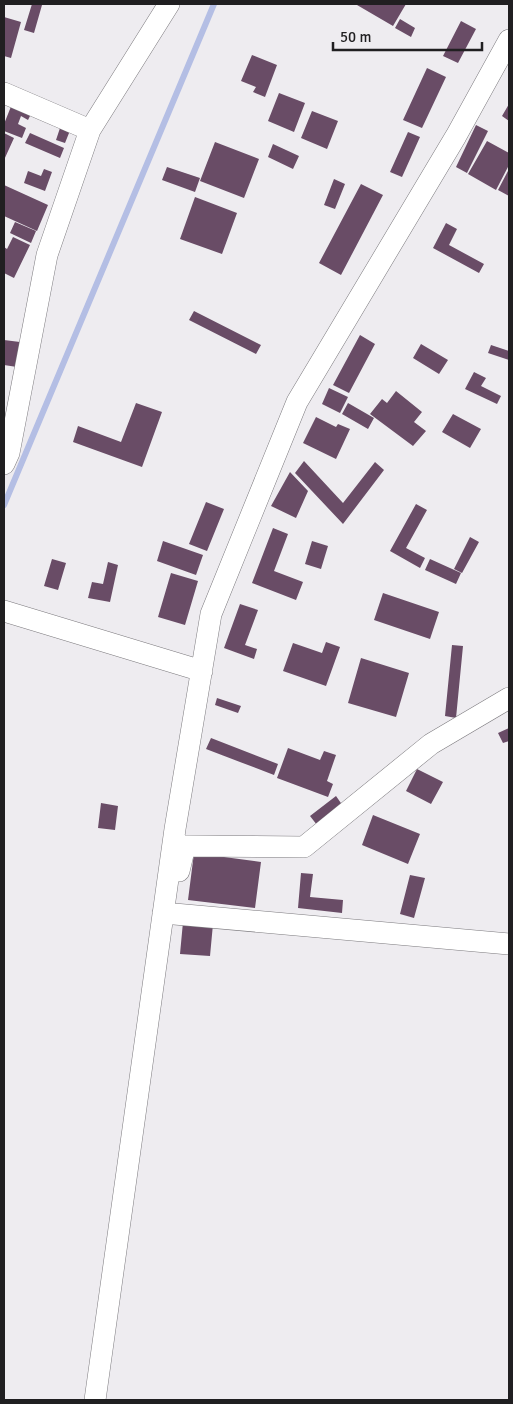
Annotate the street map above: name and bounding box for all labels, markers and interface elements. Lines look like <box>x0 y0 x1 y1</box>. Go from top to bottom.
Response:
scale bar <box>333 20 482 52</box>
text: 50 m <box>340 28 371 46</box>

